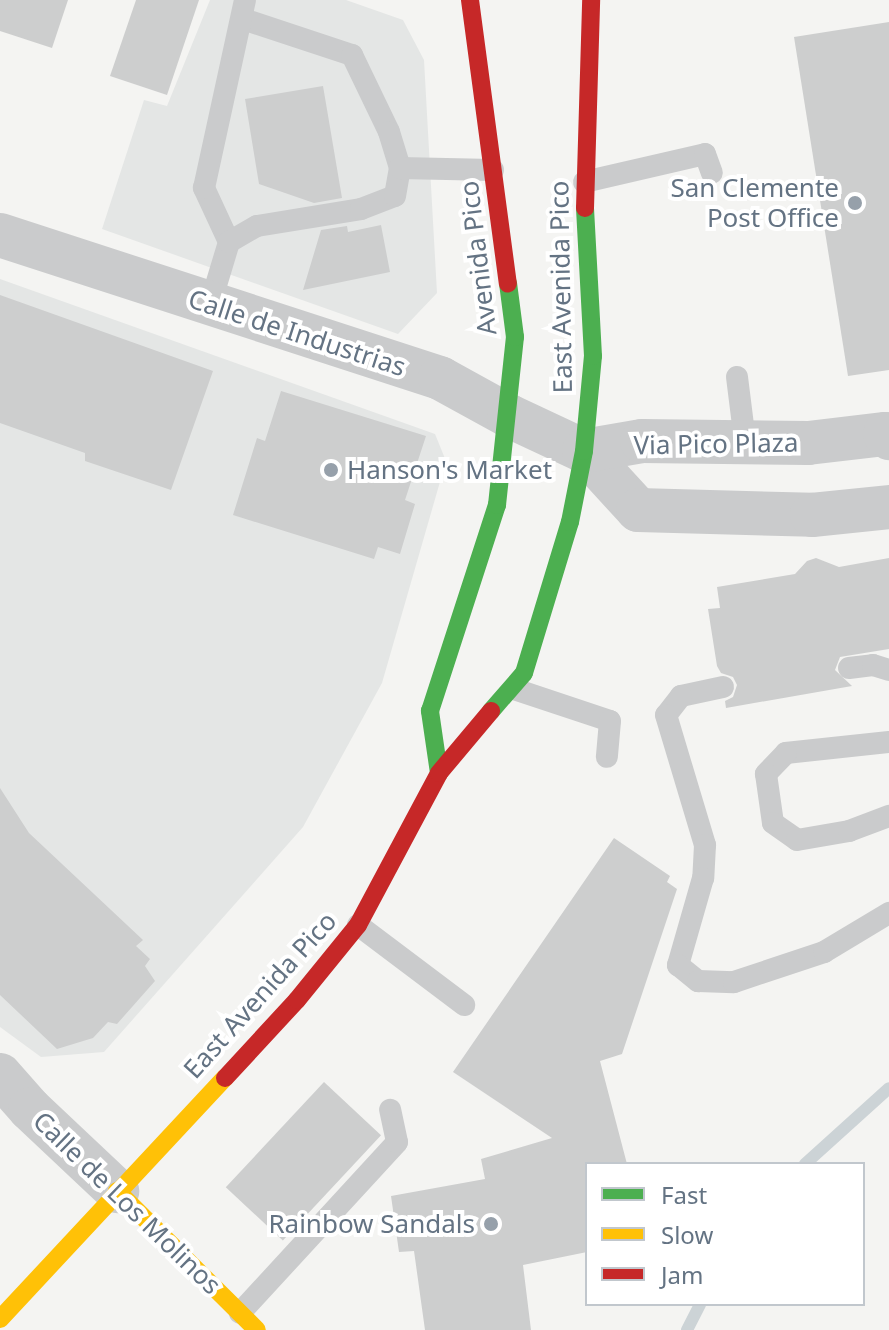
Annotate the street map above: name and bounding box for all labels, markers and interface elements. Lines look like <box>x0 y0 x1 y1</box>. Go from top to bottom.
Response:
place label: San Clemente Post Office <box>670 172 839 234</box>
street label: Avenida Pico <box>453 179 503 337</box>
street label: East Avenida Pico <box>544 180 578 394</box>
marker: San Clemente Post Office <box>846 194 864 212</box>
street label: Calle de Industrias <box>184 283 410 383</box>
street label: Via Pico Plaza <box>633 427 799 461</box>
place label: Hanson's Market <box>347 454 552 486</box>
marker: Hanson's Market <box>322 461 340 479</box>
street label: East Avenida Pico <box>177 905 343 1085</box>
street label: Calle de Los Molinos <box>27 1105 227 1301</box>
legend <box>585 1162 865 1306</box>
text: Fast <box>661 1178 707 1211</box>
place label: Rainbow Sandals <box>268 1208 475 1240</box>
marker: Rainbow Sandals <box>482 1215 500 1233</box>
text: Slow <box>661 1218 713 1251</box>
text: Jam <box>661 1258 703 1291</box>

